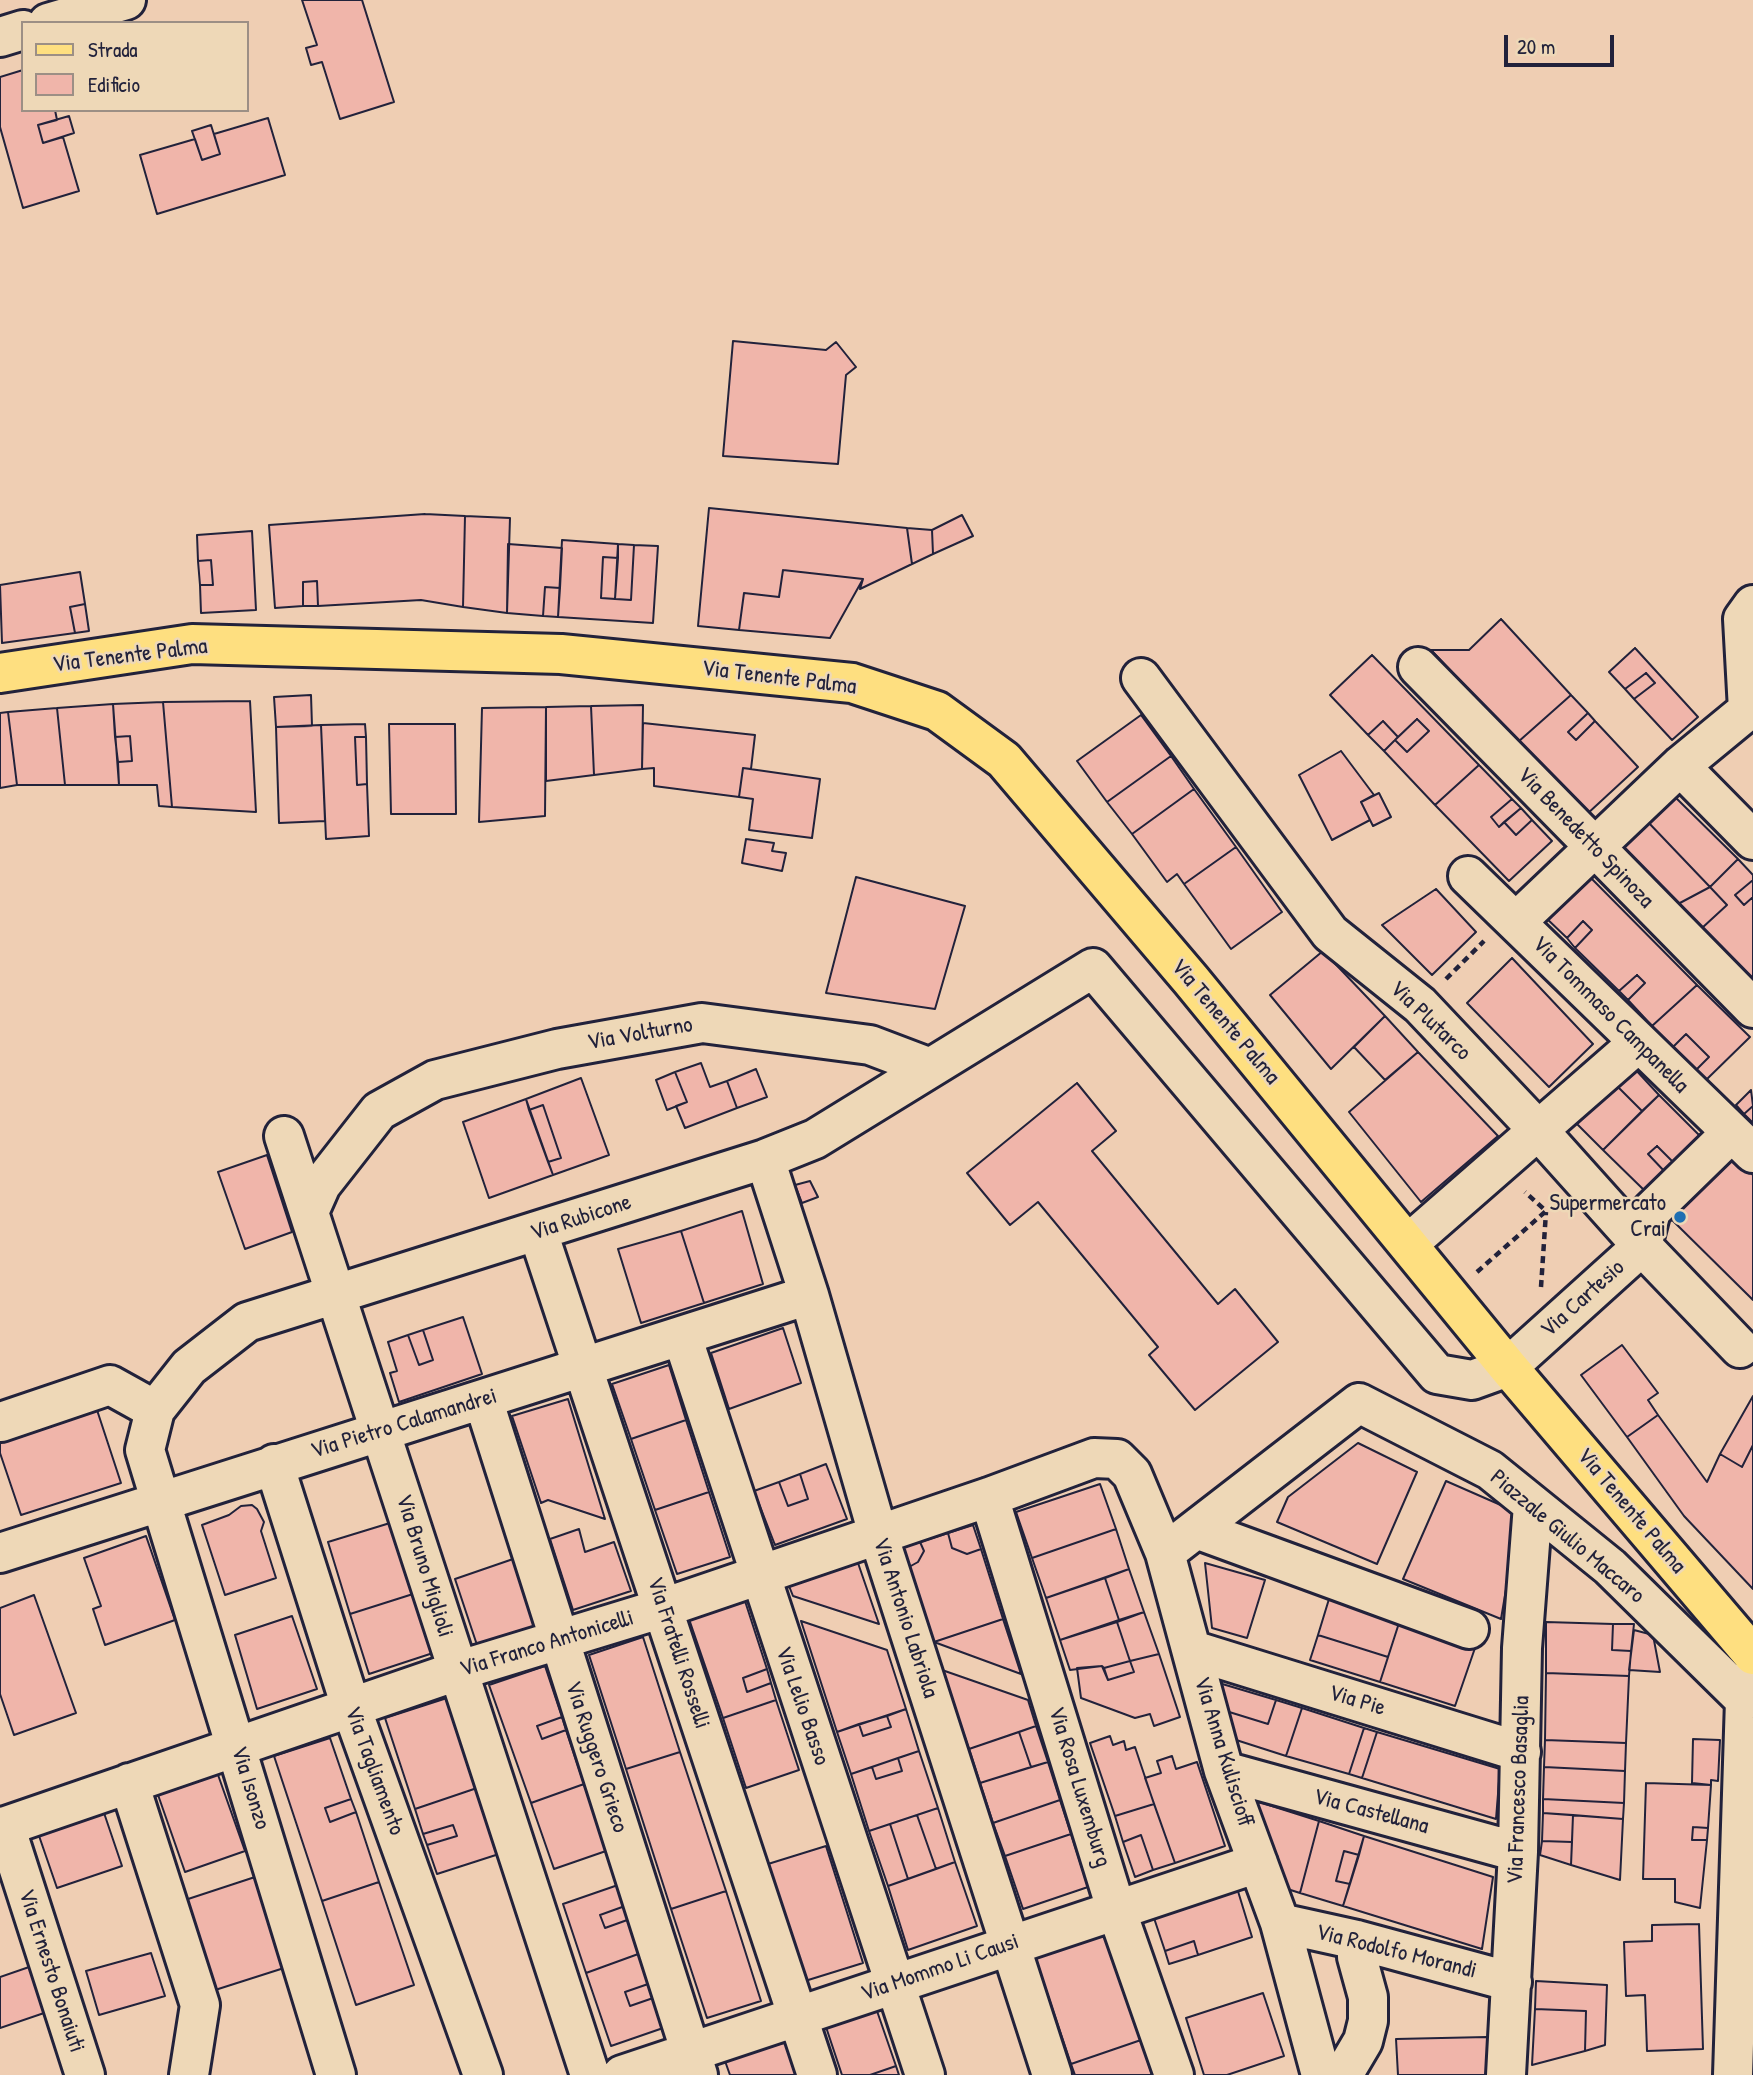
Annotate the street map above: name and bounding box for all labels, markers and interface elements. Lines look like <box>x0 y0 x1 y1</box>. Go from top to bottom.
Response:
legend <box>21 21 248 112</box>
scale bar <box>1508 21 1618 65</box>
text: 20 m <box>1517 32 1555 61</box>
text: Strada <box>88 35 138 64</box>
text: Edificio <box>88 70 140 99</box>
street label: Via Tenente Palma <box>51 633 209 679</box>
street label: Via Tenente Palma <box>700 655 858 701</box>
street label: Via Benedetto Spinoza <box>1511 762 1659 914</box>
street label: Via Tommaso Campanella <box>1526 931 1694 1099</box>
street label: Via Tenente Palma <box>1164 954 1286 1090</box>
street label: Via Plutarco <box>1383 975 1477 1067</box>
street label: Via Volturno <box>585 1011 695 1057</box>
street label: Via Rubicone <box>527 1189 635 1247</box>
place label: Supermercato Crai <box>1550 1190 1666 1244</box>
marker: Supermercato Crai <box>1672 1209 1688 1225</box>
street label: Via Cartesio <box>1535 1254 1631 1344</box>
street label: Via Pietro Calamandrei <box>308 1383 500 1465</box>
street label: Via Tenente Palma <box>1570 1443 1692 1579</box>
street label: Piazzale Giulio Maccaro <box>1484 1464 1650 1610</box>
street label: Via Bruno Miglioli <box>389 1491 459 1641</box>
street label: Via Antonio Labriola <box>866 1534 944 1702</box>
street label: Via Fratelli Rosselli <box>640 1574 716 1732</box>
street label: Via Franco Antonicelli <box>457 1604 637 1684</box>
street label: Via Lelio Basso <box>769 1643 835 1769</box>
street label: Via Anna Kuliscioff <box>1187 1674 1259 1830</box>
street label: Via Ruggero Grieco <box>559 1678 633 1836</box>
street label: Via Pie <box>1325 1679 1389 1723</box>
street label: Via Francesco Basaglia <box>1502 1695 1536 1885</box>
street label: Via Tagliamento <box>338 1703 410 1839</box>
street label: Via Rosa Luxemburg <box>1042 1704 1116 1870</box>
street label: Via Isonzo <box>224 1743 276 1833</box>
street label: Via Castellana <box>1310 1783 1432 1841</box>
street label: Via Ernesto Bonaiuti <box>12 1886 90 2056</box>
street label: Via Rodolfo Morandi <box>1313 1919 1479 1985</box>
street label: Via Mommo Li Causi <box>858 1928 1022 2008</box>

